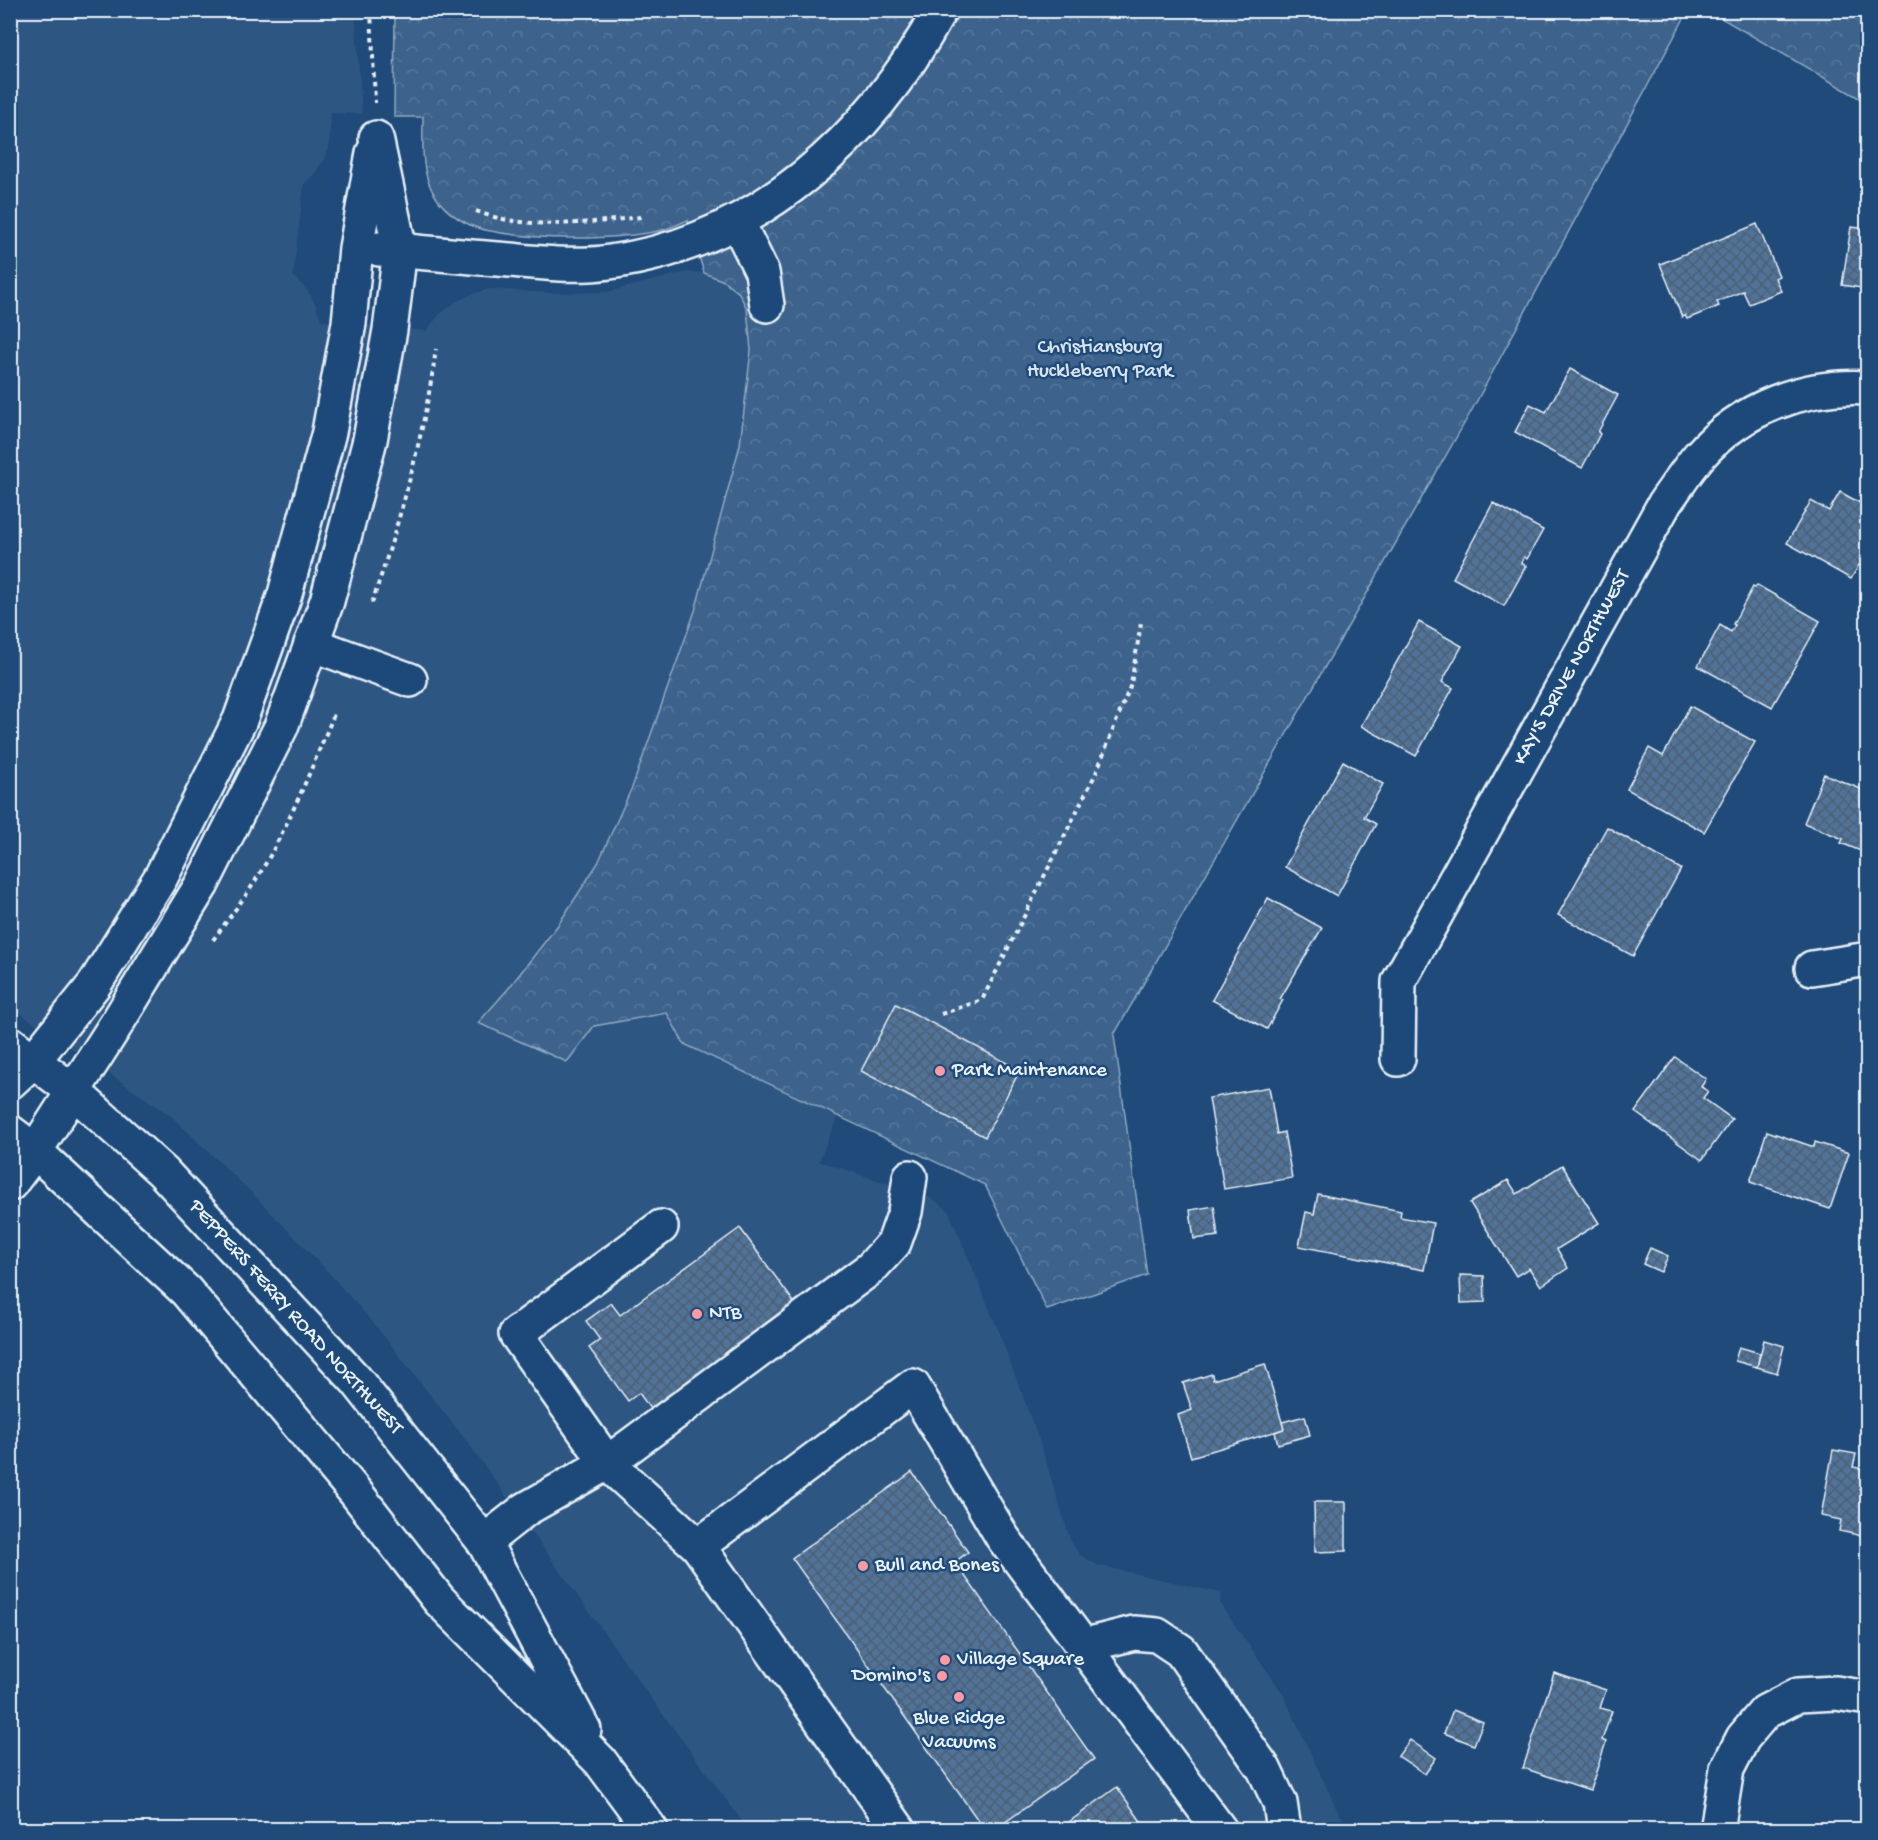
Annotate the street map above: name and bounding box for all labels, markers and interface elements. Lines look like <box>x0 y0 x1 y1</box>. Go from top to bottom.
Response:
park label: Christiansburg Huckleberry Park <box>1027 336 1176 385</box>
street label: KAY'S DRIVE NORTHWEST <box>1509 565 1638 770</box>
place label: Park Maintenance <box>951 1059 1108 1084</box>
marker: Park Maintenance <box>933 1064 947 1078</box>
street label: PEPPERS FERRY ROAD NORTHWEST <box>182 1194 408 1442</box>
place label: NTB <box>709 1302 743 1327</box>
marker: NTB <box>690 1307 704 1321</box>
place label: Bull and Bones <box>874 1554 1000 1579</box>
marker: Bull and Bones <box>856 1559 870 1573</box>
place label: Village Square <box>956 1648 1085 1673</box>
marker: Village Square <box>938 1653 952 1667</box>
place label: Domino's <box>850 1664 931 1689</box>
marker: Domino's <box>935 1669 949 1683</box>
marker: Blue Ridge Vacuums <box>952 1690 966 1704</box>
place label: Blue Ridge Vacuums <box>912 1707 1006 1756</box>

